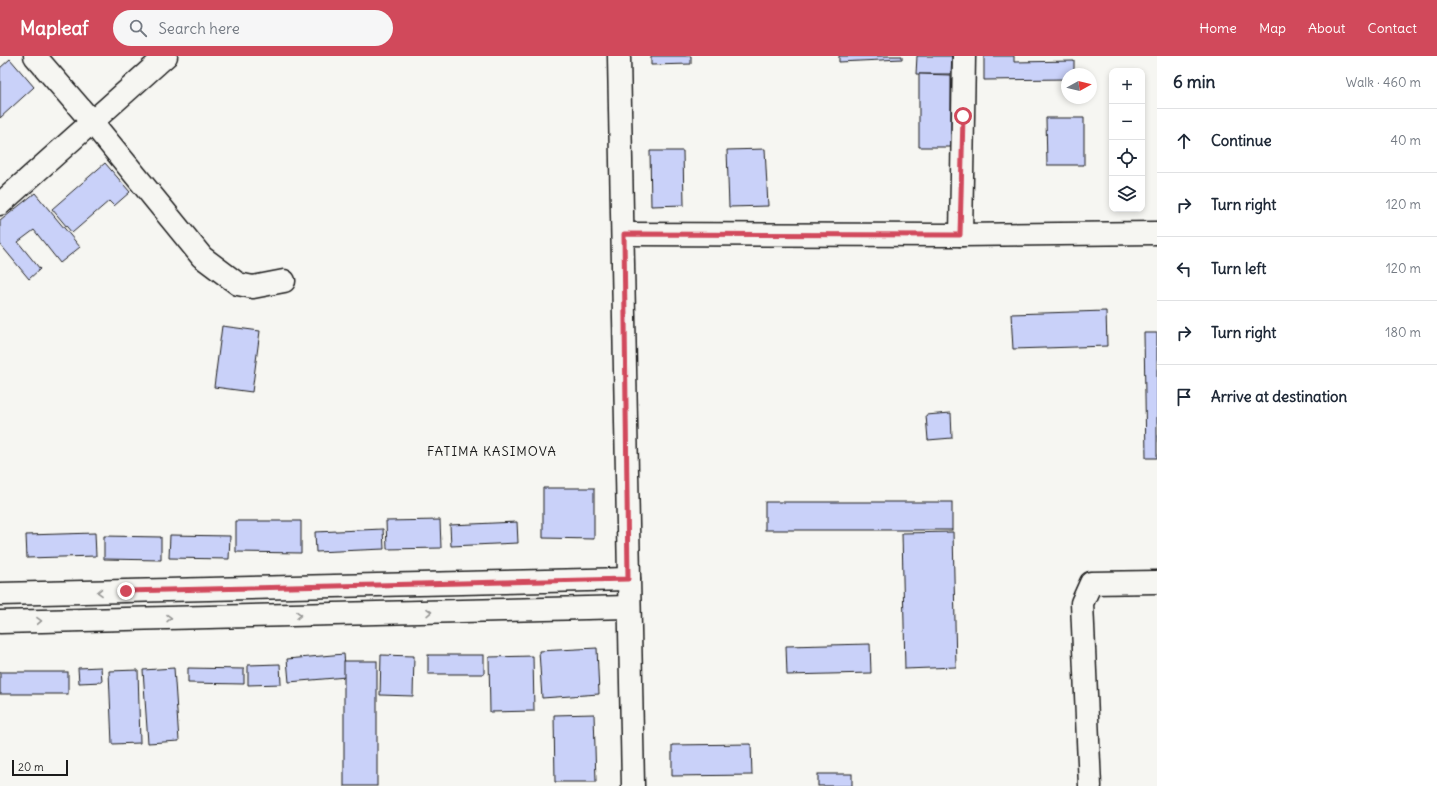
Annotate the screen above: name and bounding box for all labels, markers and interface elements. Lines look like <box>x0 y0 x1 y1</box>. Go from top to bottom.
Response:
search box <box>113 10 393 46</box>
text: Mapleaf <box>20 16 89 40</box>
icon: search <box>127 17 149 39</box>
text: Search here <box>159 19 240 38</box>
text: Home <box>1199 19 1237 37</box>
text: Map <box>1259 19 1286 37</box>
text: About <box>1308 19 1346 37</box>
text: Contact <box>1368 19 1417 37</box>
north arrow <box>1061 68 1097 104</box>
map controls <box>1109 68 1145 212</box>
button: + <box>1109 68 1145 104</box>
text: 6 min <box>1173 71 1215 93</box>
text: Walk · 460 m <box>1346 74 1421 91</box>
button: − <box>1109 104 1145 140</box>
route start <box>954 107 972 125</box>
icon: ahead <box>1173 130 1195 152</box>
text: Continue <box>1211 131 1272 150</box>
text: 40 m <box>1390 132 1421 149</box>
button: locate <box>1109 140 1145 176</box>
button: layers <box>1109 176 1145 212</box>
icon: right <box>1173 194 1195 216</box>
text: Turn right <box>1211 195 1276 214</box>
text: 120 m <box>1386 196 1421 213</box>
icon: left <box>1173 258 1195 280</box>
text: Turn left <box>1211 259 1266 278</box>
text: 120 m <box>1386 260 1421 277</box>
icon: right <box>1173 322 1195 344</box>
text: Turn right <box>1211 323 1276 342</box>
text: 180 m <box>1385 324 1421 341</box>
icon: arrive <box>1173 386 1195 408</box>
text: Arrive at destination <box>1211 387 1347 406</box>
district label: FATIMA KASIMOVA <box>427 443 557 460</box>
route end <box>117 582 135 600</box>
one-way arrow <box>97 588 103 596</box>
one-way arrow <box>426 608 432 616</box>
one-way arrow <box>296 611 302 619</box>
one-way arrow <box>166 614 172 622</box>
one-way arrow <box>36 617 42 625</box>
scale bar <box>12 758 68 777</box>
text: 20 m <box>18 760 44 774</box>

